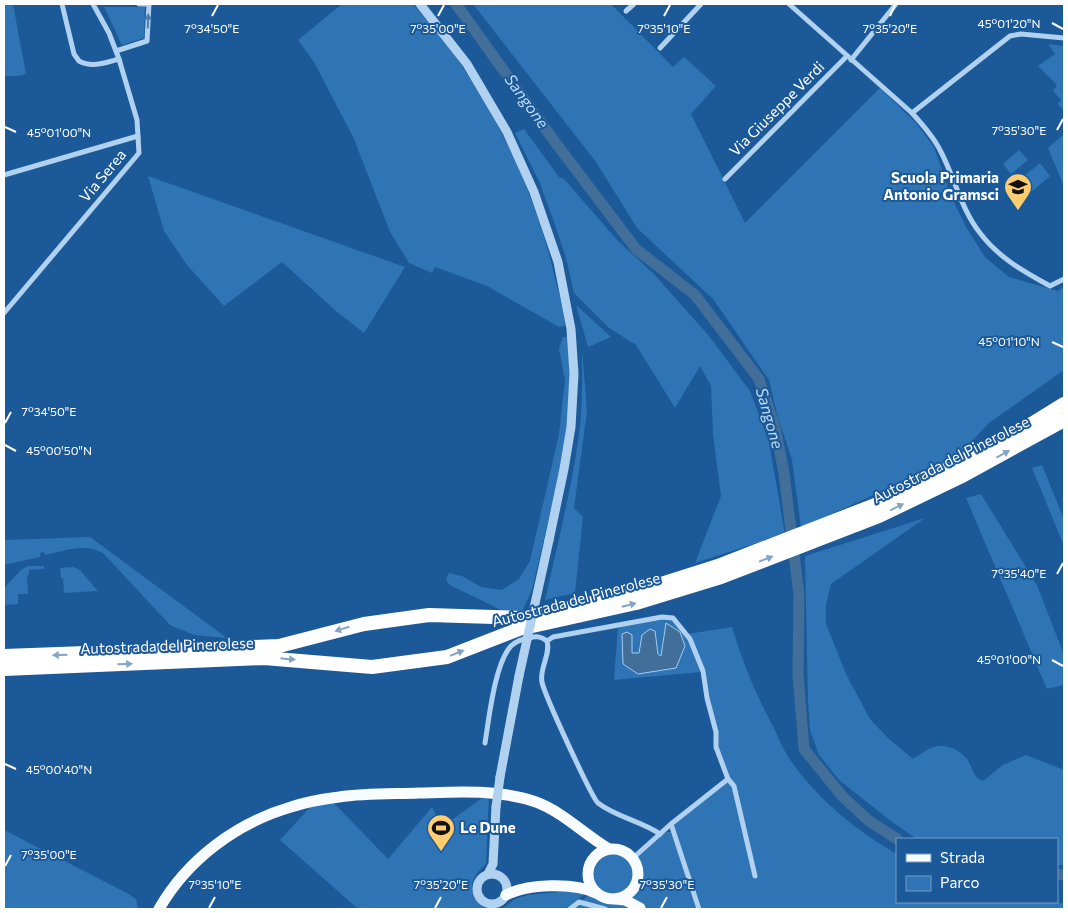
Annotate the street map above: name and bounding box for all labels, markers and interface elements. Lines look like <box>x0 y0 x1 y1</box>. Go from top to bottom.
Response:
one-way arrow <box>144 13 152 29</box>
text: 45°01'20"N <box>977 16 1041 30</box>
text: 7°34'50"E <box>185 21 239 35</box>
text: 7°35'00"E <box>410 21 466 35</box>
text: 7°35'10"E <box>638 21 690 35</box>
text: 7°35'20"E <box>863 21 917 35</box>
street label: Via Giuseppe Verdi <box>725 57 827 159</box>
water label: Sangone <box>501 70 554 132</box>
text: 7°35'30"E <box>992 123 1046 137</box>
text: 45°01'00"N <box>27 125 91 139</box>
street label: Via Serea <box>75 145 129 205</box>
place label: Scuola Primaria Antonio Gramsci <box>883 168 999 203</box>
school or university icon: Scuola Primaria Antonio Gramsci <box>1003 172 1033 211</box>
text: 45°01'10"N <box>978 334 1040 348</box>
water label: Sangone <box>753 385 788 451</box>
text: 7°34'50"E <box>22 404 76 418</box>
street label: Autostrada del Pinerolese <box>869 412 1032 507</box>
text: 45°00'50"N <box>26 443 92 457</box>
one-way arrow <box>996 449 1010 458</box>
one-way arrow <box>890 503 905 511</box>
one-way arrow <box>759 555 774 563</box>
text: 7°35'40"E <box>992 566 1046 580</box>
street label: Autostrada del Pinerolese <box>490 568 662 630</box>
one-way arrow <box>622 601 637 609</box>
one-way arrow <box>334 626 349 634</box>
street label: Autostrada del Pinerolese <box>80 633 254 657</box>
one-way arrow <box>450 649 464 657</box>
one-way arrow <box>51 651 67 659</box>
text: 45°01'00"N <box>977 652 1041 666</box>
one-way arrow <box>280 655 296 663</box>
one-way arrow <box>118 659 134 667</box>
text: 45°00'40"N <box>26 762 92 776</box>
sports icon: Le Dune <box>426 813 456 852</box>
place label: Le Dune <box>460 818 516 836</box>
legend <box>896 838 1058 903</box>
text: 7°35'00"E <box>21 847 77 861</box>
text: Strada <box>940 848 985 866</box>
text: Parco <box>940 873 979 891</box>
text: 7°35'10"E <box>189 877 241 891</box>
text: 7°35'20"E <box>414 877 468 891</box>
text: 7°35'30"E <box>640 877 694 891</box>

